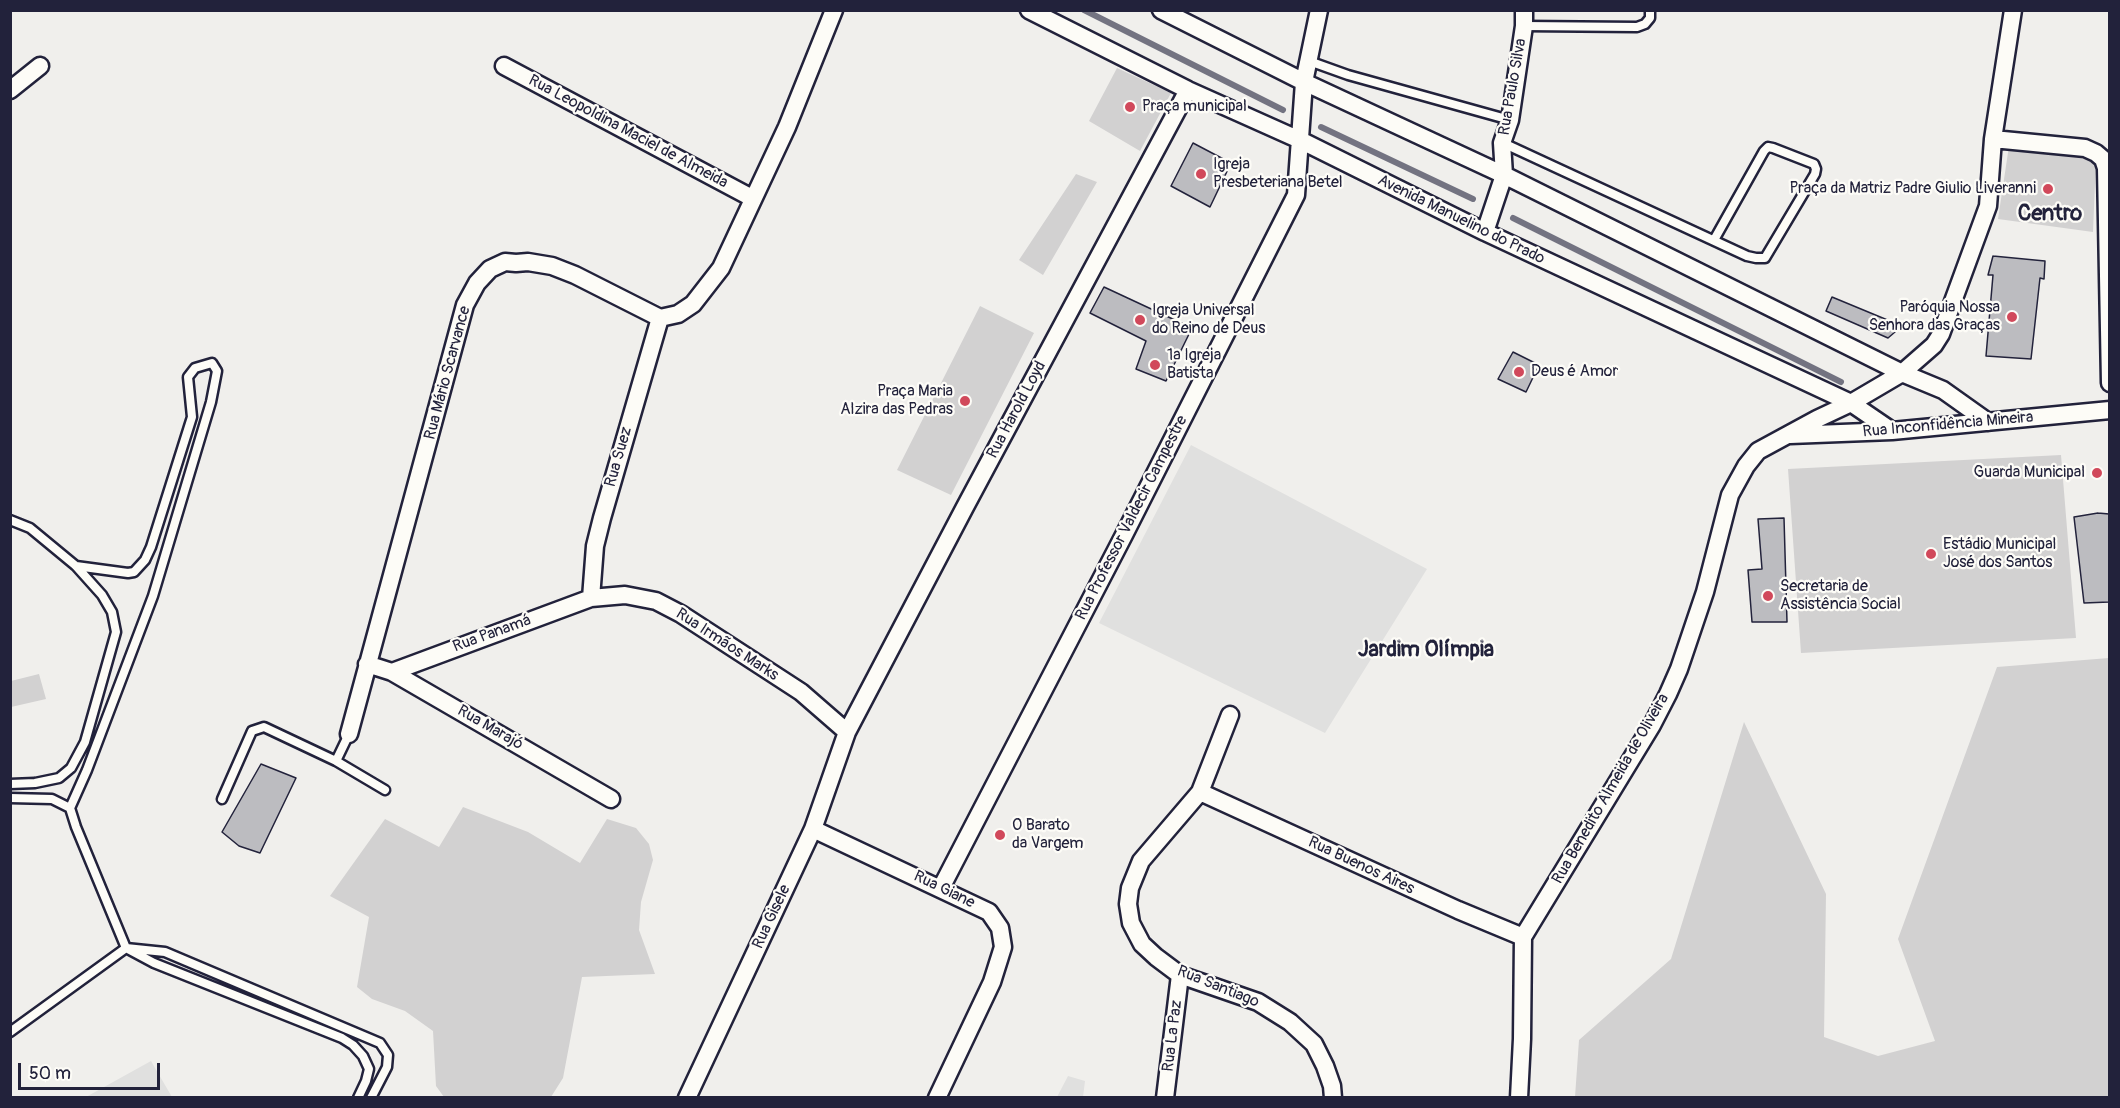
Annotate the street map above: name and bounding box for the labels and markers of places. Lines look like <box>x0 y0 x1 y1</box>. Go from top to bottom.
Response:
place label: Praça municipal <box>1142 97 1247 117</box>
marker: Praça municipal <box>1123 100 1137 114</box>
place label: Igreja Presbeteriana Betel <box>1213 155 1343 193</box>
marker: Igreja Presbeteriana Betel <box>1194 167 1208 181</box>
place label: Praça da Matriz Padre Giulio Liveranni <box>1790 179 2036 199</box>
marker: Praça da Matriz Padre Giulio Liveranni <box>2041 182 2055 196</box>
place label: Paróquia Nossa Senhora das Graças <box>1869 298 2000 336</box>
place label: Igreja Universal do Reino de Deus <box>1152 301 1265 339</box>
marker: Paróquia Nossa Senhora das Graças <box>2005 310 2019 324</box>
marker: Igreja Universal do Reino de Deus <box>1133 313 1147 327</box>
place label: 1ª Igreja Batista <box>1167 346 1221 384</box>
marker: 1ª Igreja Batista <box>1148 358 1162 372</box>
place label: Deus é Amor <box>1531 362 1618 382</box>
marker: Deus é Amor <box>1512 365 1526 379</box>
place label: Praça Maria Alzira das Pedras <box>840 382 953 420</box>
marker: Praça Maria Alzira das Pedras <box>958 394 972 408</box>
place label: Guarda Municipal <box>1974 463 2085 483</box>
marker: Guarda Municipal <box>2090 466 2104 480</box>
place label: Estádio Municipal José dos Santos <box>1943 535 2056 573</box>
marker: Estádio Municipal José dos Santos <box>1924 547 1938 561</box>
place label: Secretaria de Assistência Social <box>1780 577 1901 615</box>
marker: Secretaria de Assistência Social <box>1761 589 1775 603</box>
place label: O Barato da Vargem <box>1012 816 1083 854</box>
marker: O Barato da Vargem <box>993 828 1007 842</box>

